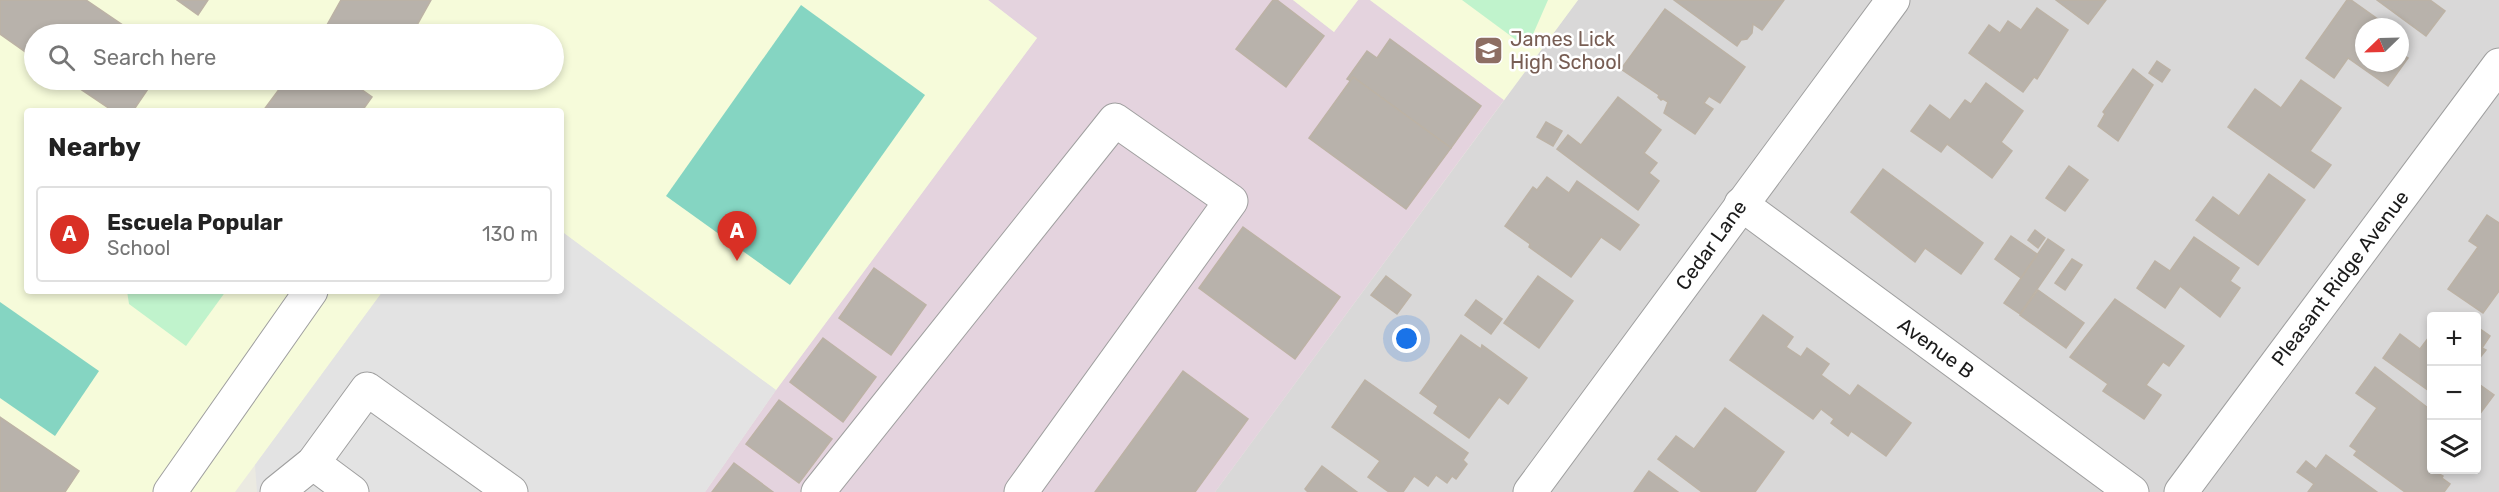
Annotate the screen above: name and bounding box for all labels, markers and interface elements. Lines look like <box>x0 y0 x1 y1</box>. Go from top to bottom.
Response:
north arrow <box>2355 18 2409 72</box>
search box <box>24 24 564 90</box>
place label: James Lick High School <box>1510 27 1622 74</box>
school or university icon: James Lick High School <box>1473 34 1505 66</box>
icon: search <box>45 41 78 74</box>
text: Search here <box>93 44 216 71</box>
text: Nearby <box>48 132 141 163</box>
street label: Pleasant Ridge Avenue <box>2266 186 2414 370</box>
street label: Cedar Lane <box>1670 195 1752 295</box>
text: Escuela Popular <box>107 209 283 236</box>
pin: A <box>718 212 756 261</box>
text: A <box>62 222 77 246</box>
text: 130 m <box>482 222 538 246</box>
text: School <box>107 236 170 260</box>
street label: Avenue B <box>1893 312 1979 384</box>
map controls <box>2427 312 2481 474</box>
button: + <box>2427 312 2481 366</box>
your location <box>1392 324 1421 353</box>
button: − <box>2427 366 2481 420</box>
button: layers <box>2427 420 2481 474</box>

